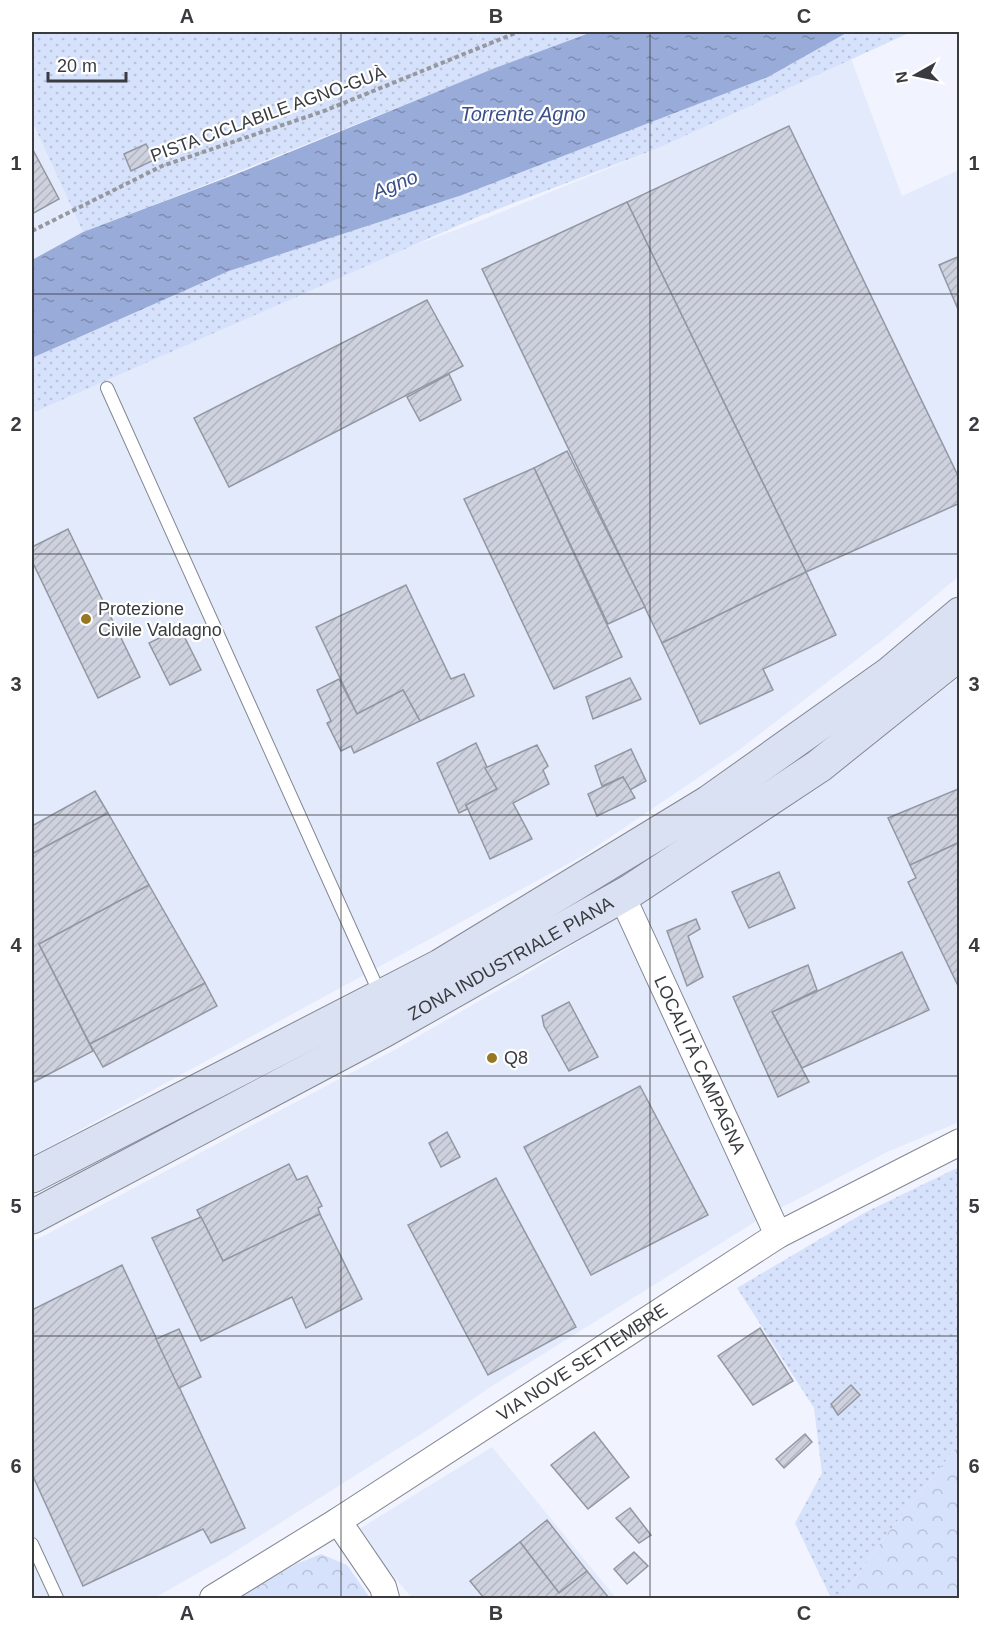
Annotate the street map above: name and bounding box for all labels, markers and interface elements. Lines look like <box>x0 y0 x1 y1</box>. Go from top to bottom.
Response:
text: A <box>180 5 194 27</box>
text: B <box>489 5 503 27</box>
text: C <box>797 5 811 27</box>
scale bar <box>48 45 126 83</box>
north arrow <box>886 45 946 105</box>
text: 20 m <box>57 56 97 76</box>
street label: PISTA CICLABILE AGNO-GUÀ <box>148 62 388 166</box>
text: N <box>892 70 911 84</box>
water label: Torrente Agno <box>460 103 586 125</box>
text: 1 <box>10 152 22 174</box>
text: 1 <box>968 152 980 174</box>
water label: Agno <box>368 165 421 203</box>
text: 2 <box>10 413 22 435</box>
text: 2 <box>968 413 980 435</box>
place label: Protezione Civile Valdagno <box>98 599 222 640</box>
marker: Protezione Civile Valdagno <box>79 612 93 626</box>
text: 3 <box>10 673 22 695</box>
text: 3 <box>968 673 980 695</box>
street label: ZONA INDUSTRIALE PIANA <box>405 893 617 1025</box>
text: 4 <box>10 934 22 956</box>
text: 4 <box>968 934 980 956</box>
street label: LOCALITÀ CAMPAGNA <box>650 973 749 1157</box>
place label: Q8 <box>504 1048 528 1068</box>
marker: Q8 <box>485 1051 499 1065</box>
text: 5 <box>10 1195 22 1217</box>
text: 5 <box>968 1195 980 1217</box>
street label: VIA NOVE SETTEMBRE <box>493 1300 671 1425</box>
text: 6 <box>10 1455 22 1477</box>
text: 6 <box>968 1455 980 1477</box>
text: A <box>180 1602 194 1624</box>
text: B <box>489 1602 503 1624</box>
text: C <box>797 1602 811 1624</box>

